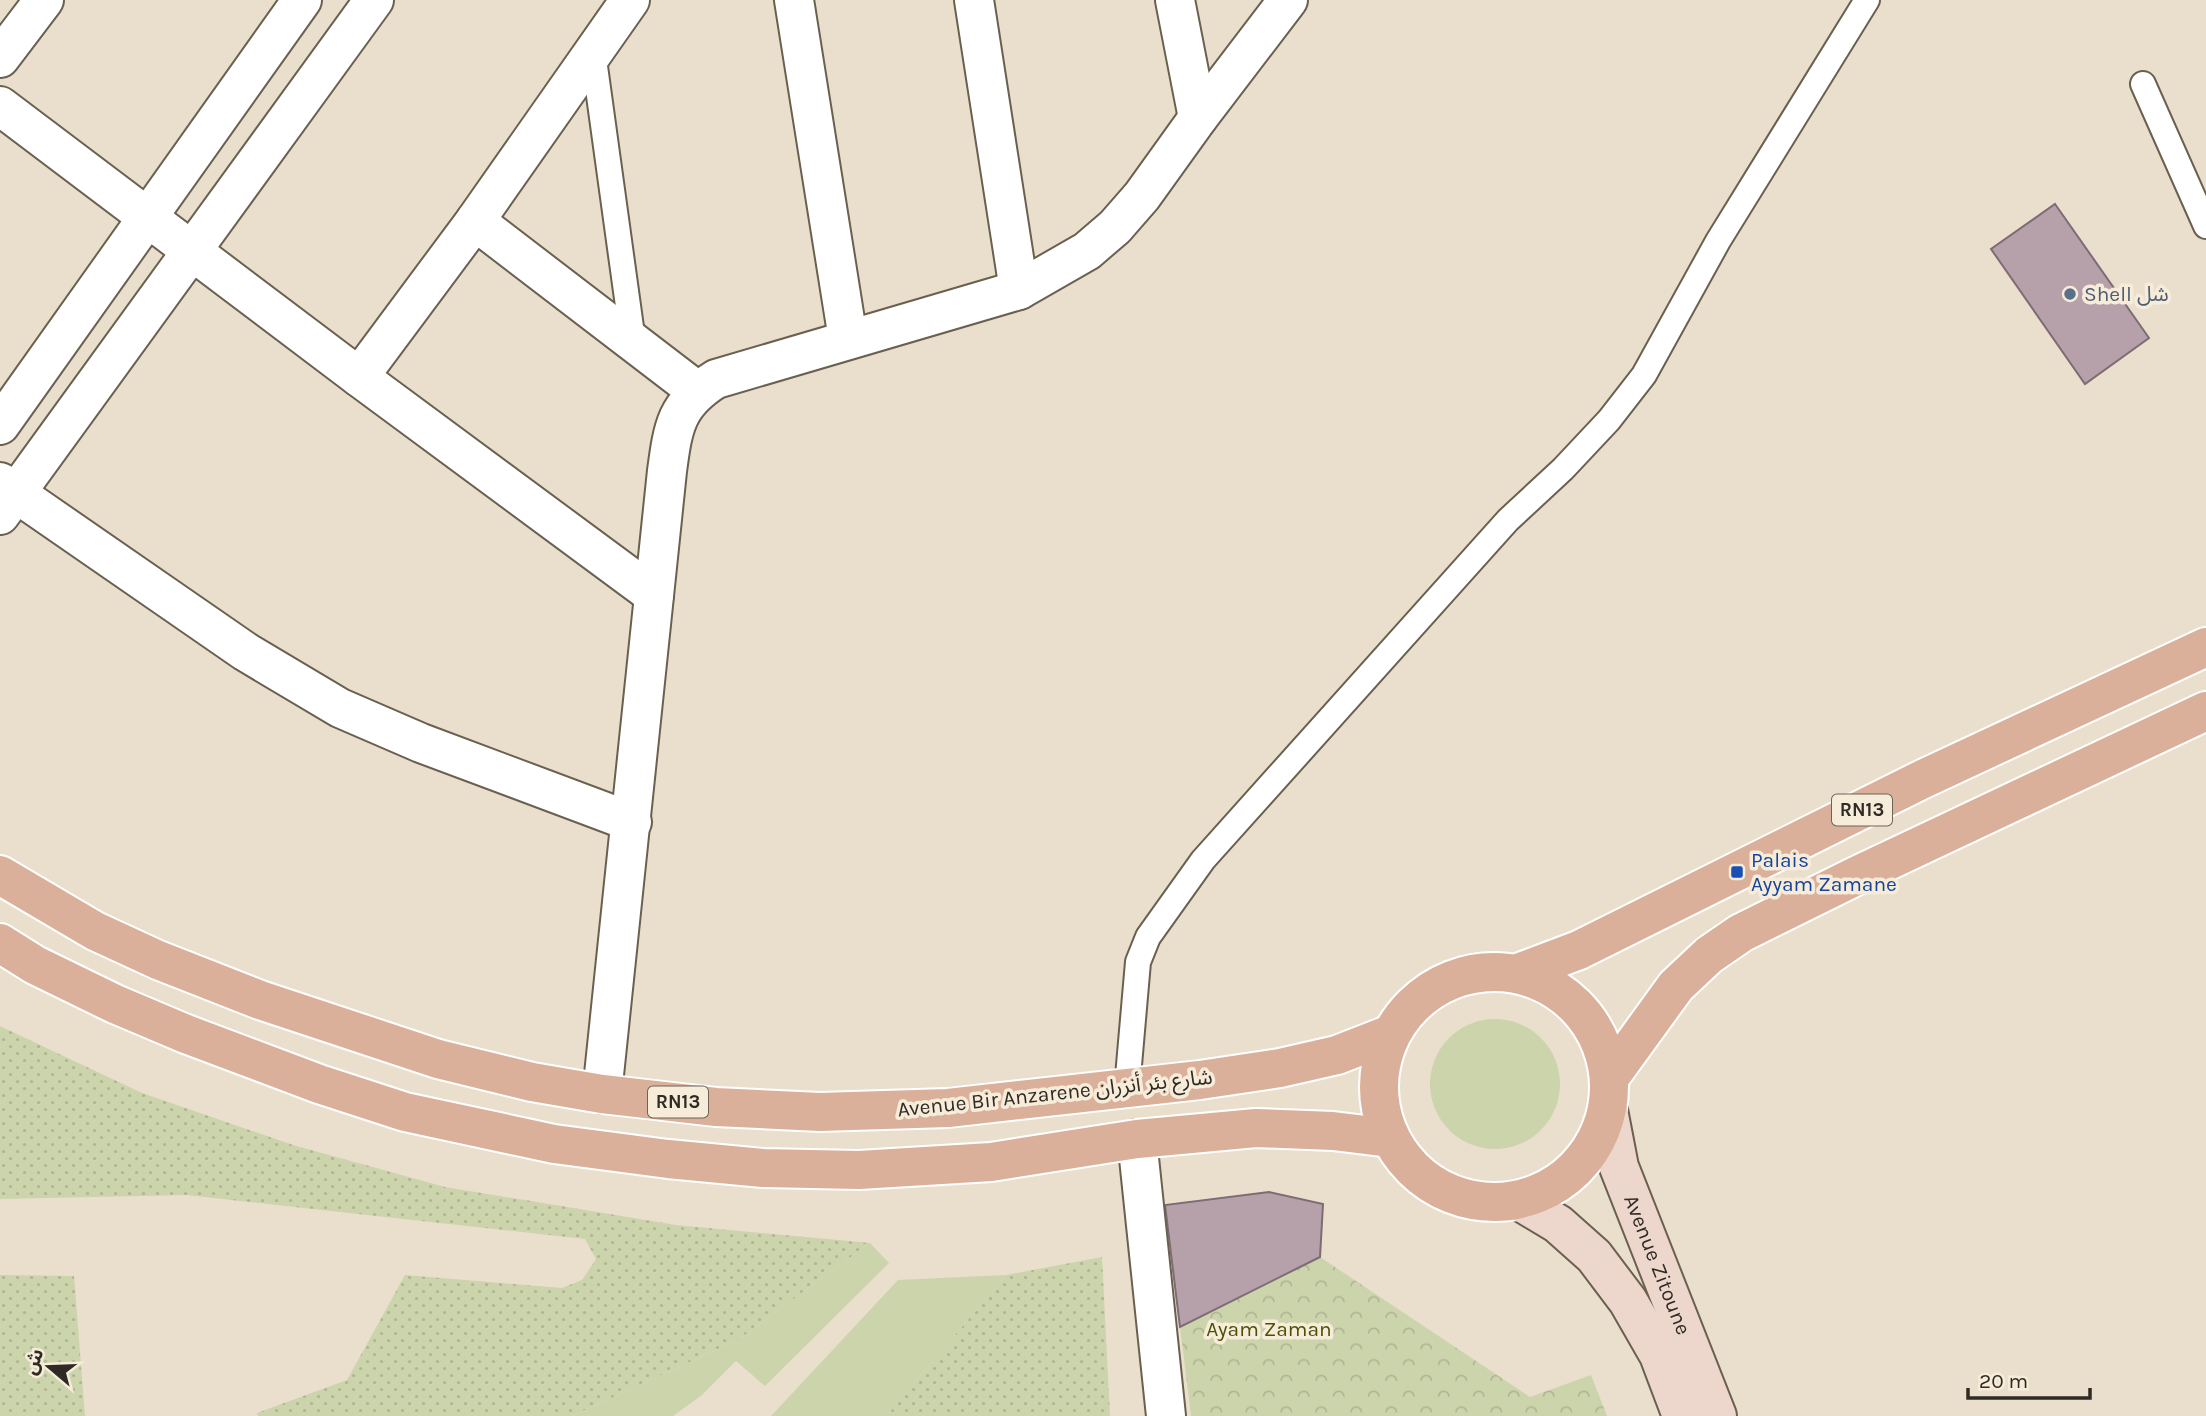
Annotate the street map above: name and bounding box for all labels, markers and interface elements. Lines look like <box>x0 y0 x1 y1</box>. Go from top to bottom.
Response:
place label: Shell شل <box>2084 282 2169 306</box>
marker: Shell شل <box>2062 286 2078 302</box>
road number: RN13 <box>1832 794 1892 825</box>
place label: Palais Ayyam Zamane <box>1751 848 1897 896</box>
marker: Palais Ayyam Zamane <box>1729 864 1745 880</box>
street label: Avenue Bir Anzarene شارع بئر أنزران <box>896 1064 1214 1124</box>
road number: RN13 <box>648 1086 708 1118</box>
street label: Avenue Zitoune <box>1619 1191 1696 1338</box>
park label: Ayam Zaman <box>1206 1317 1332 1341</box>
north arrow <box>14 1332 84 1402</box>
text: ش <box>19 1346 49 1378</box>
scale bar <box>1968 1356 2090 1400</box>
text: 20 m <box>1979 1369 2028 1393</box>

